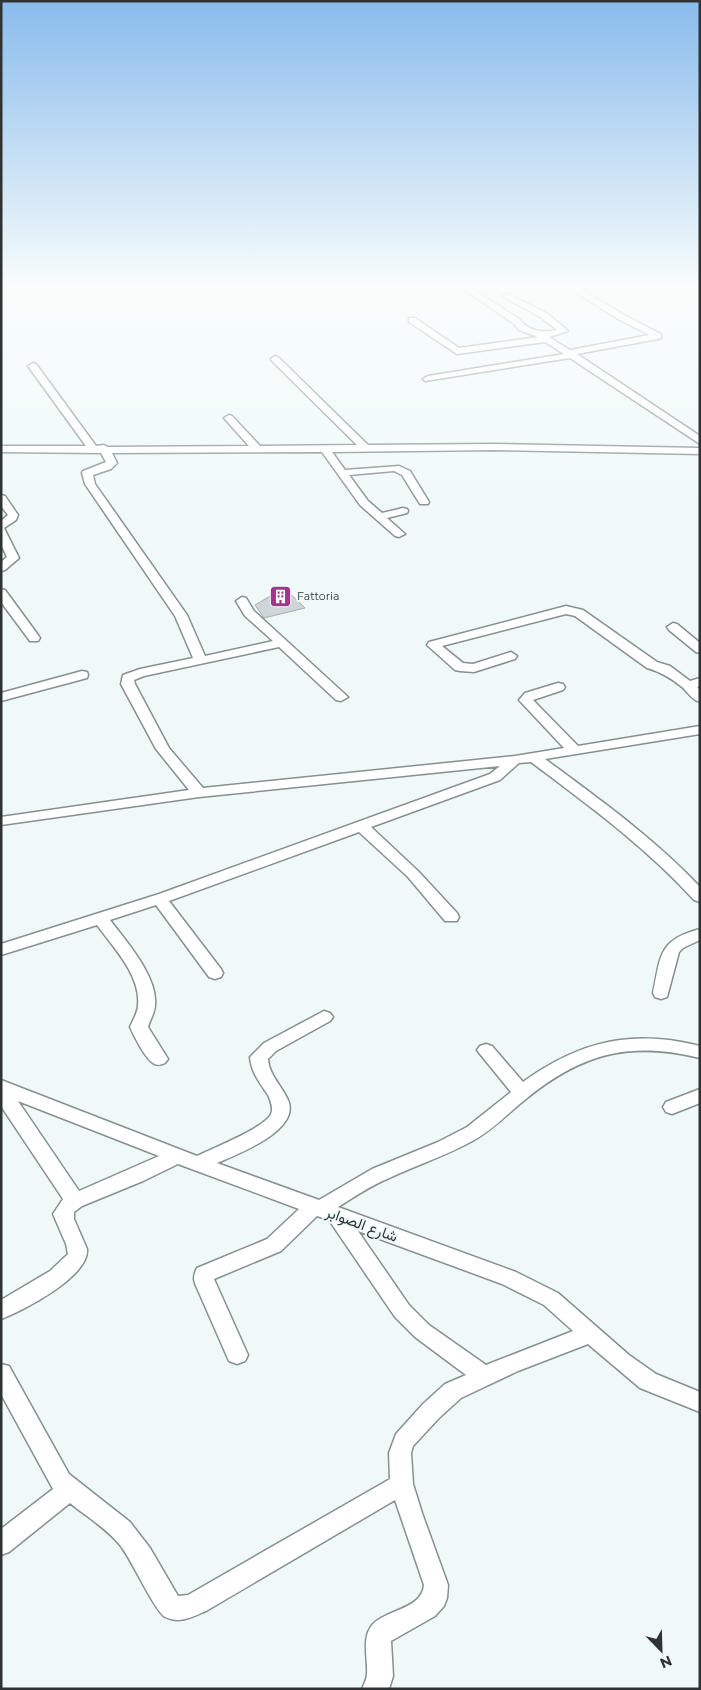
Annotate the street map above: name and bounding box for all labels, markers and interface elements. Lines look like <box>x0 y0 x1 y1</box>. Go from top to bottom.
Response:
building icon: Fattoria <box>269 584 293 608</box>
place label: Fattoria <box>297 589 339 603</box>
street label: شارع الصوابر <box>322 1202 401 1248</box>
north arrow <box>636 1625 686 1675</box>
text: N <box>657 1651 675 1672</box>

